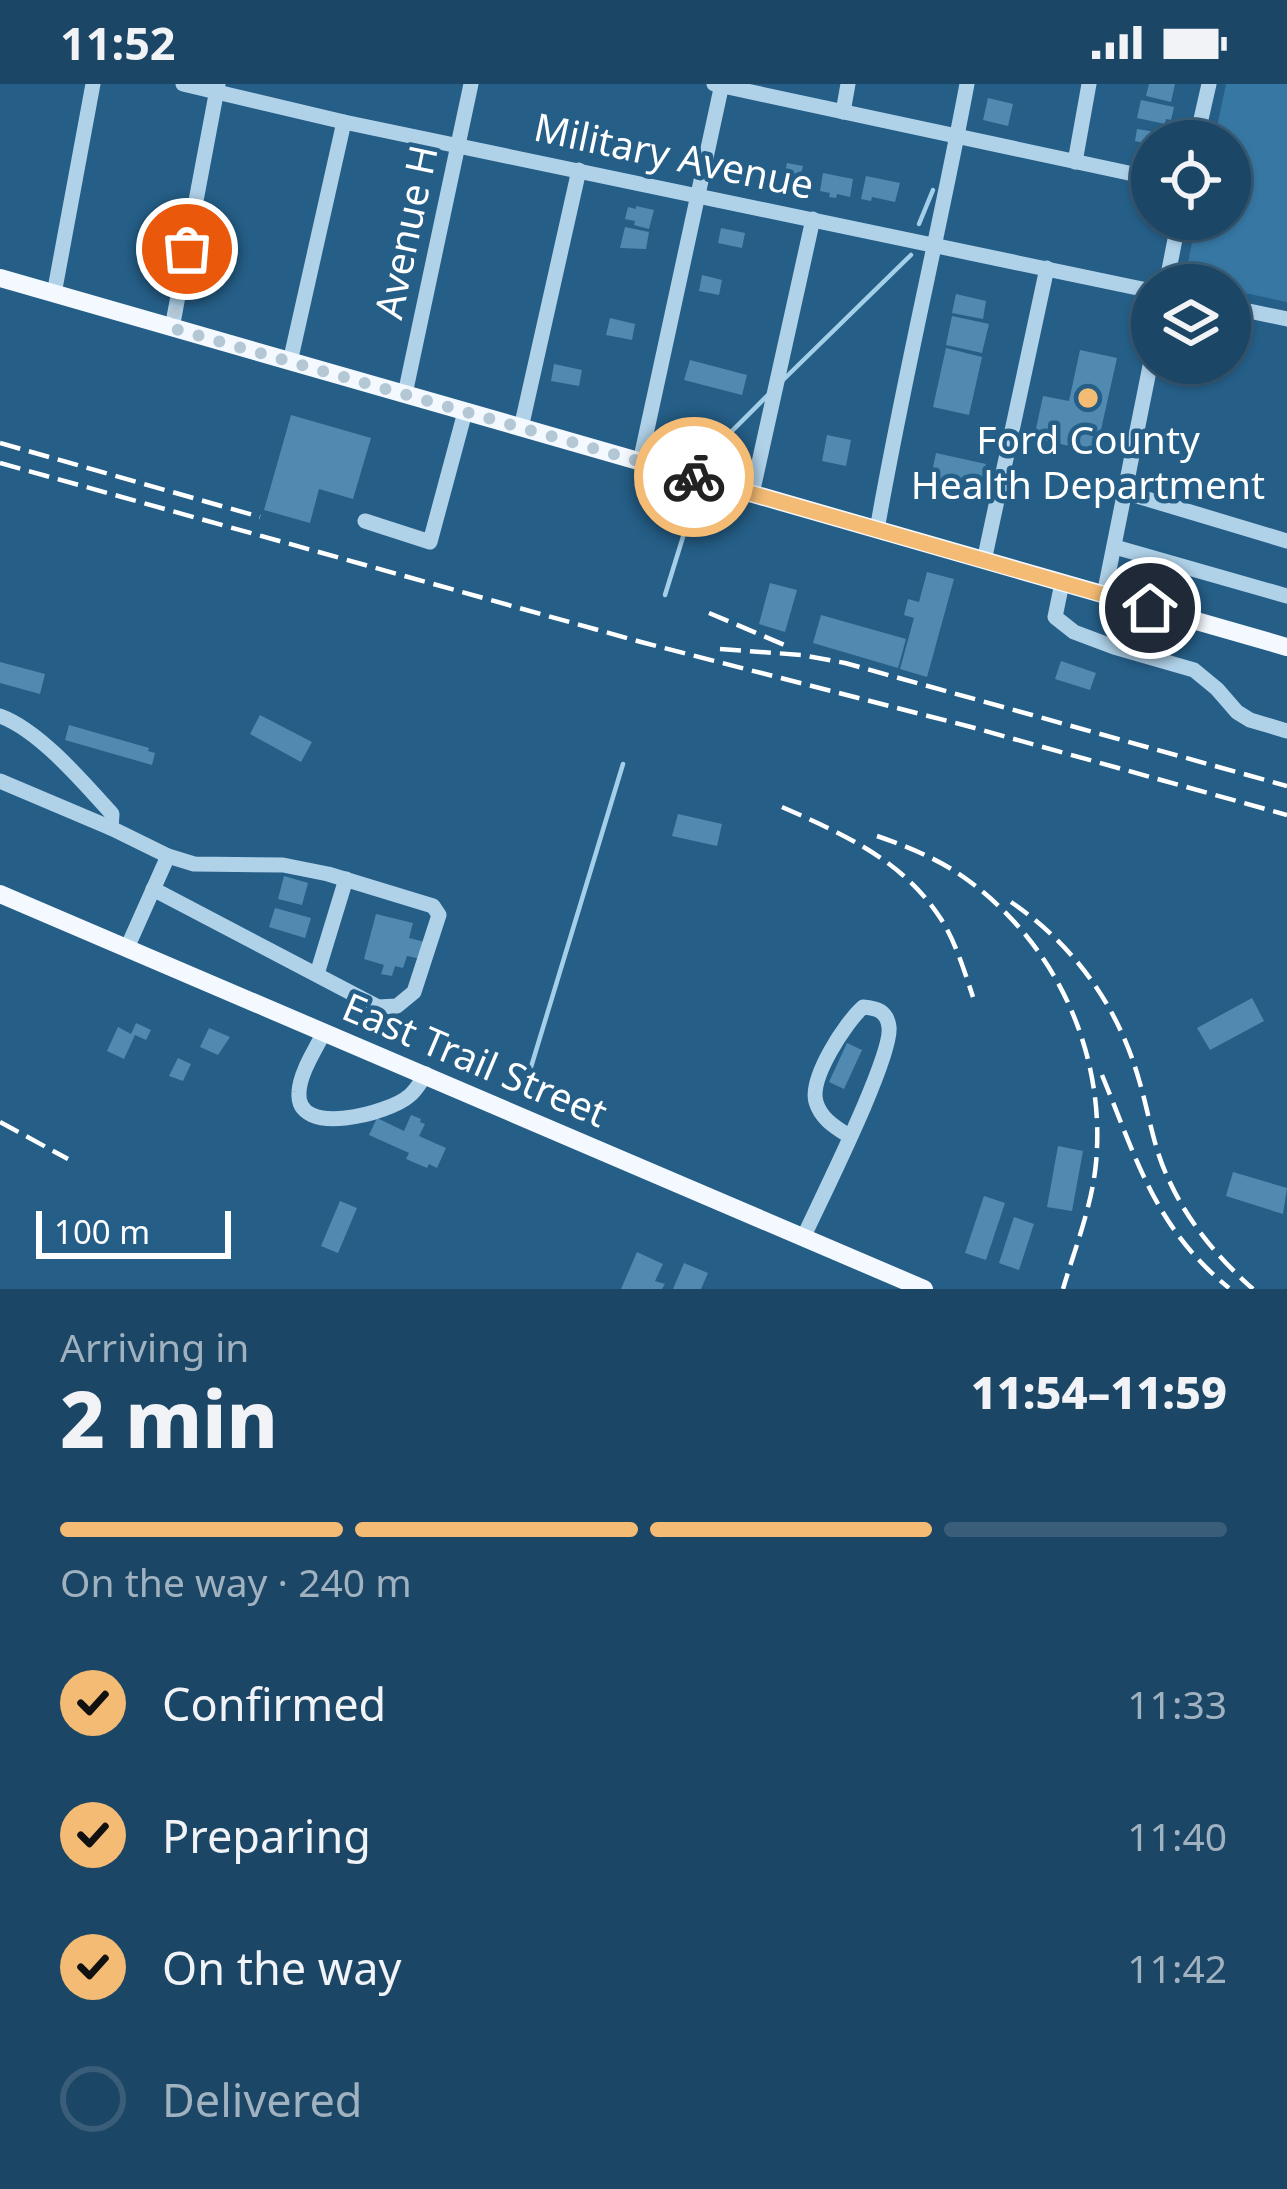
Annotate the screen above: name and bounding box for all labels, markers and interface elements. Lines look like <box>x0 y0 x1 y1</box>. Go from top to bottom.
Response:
text: 11:52 <box>60 12 176 73</box>
street label: Military Avenue <box>530 99 819 210</box>
map controls <box>1131 120 1251 384</box>
button: locate <box>1131 120 1251 240</box>
street label: Avenue H <box>360 140 449 323</box>
pin <box>136 198 238 300</box>
icon: bag <box>154 216 220 282</box>
button: layers <box>1131 264 1251 384</box>
marker: Ford County Health Department <box>1075 385 1101 411</box>
place label: Ford County Health Department <box>911 412 1265 510</box>
courier <box>634 417 754 537</box>
icon: bike <box>661 444 727 510</box>
pin <box>1099 557 1201 659</box>
icon: home <box>1117 575 1183 641</box>
street label: East Trail Street <box>335 979 616 1138</box>
scale bar <box>36 1205 231 1258</box>
text: 100 m <box>54 1209 150 1254</box>
text: Arriving in <box>60 1320 249 1373</box>
text: 11:54–11:59 <box>971 1361 1227 1422</box>
text: 2 min <box>60 1365 278 1471</box>
text: On the way · 240 m <box>60 1555 412 1608</box>
icon: check <box>60 1670 126 1736</box>
text: Confirmed <box>162 1673 386 1734</box>
text: 11:33 <box>1127 1677 1227 1730</box>
icon: check <box>60 1802 126 1868</box>
text: Preparing <box>162 1805 371 1866</box>
text: 11:40 <box>1127 1809 1227 1862</box>
icon: check <box>60 1934 126 2000</box>
text: On the way <box>162 1937 401 1998</box>
text: 11:42 <box>1127 1941 1227 1994</box>
text: Delivered <box>162 2069 362 2130</box>

